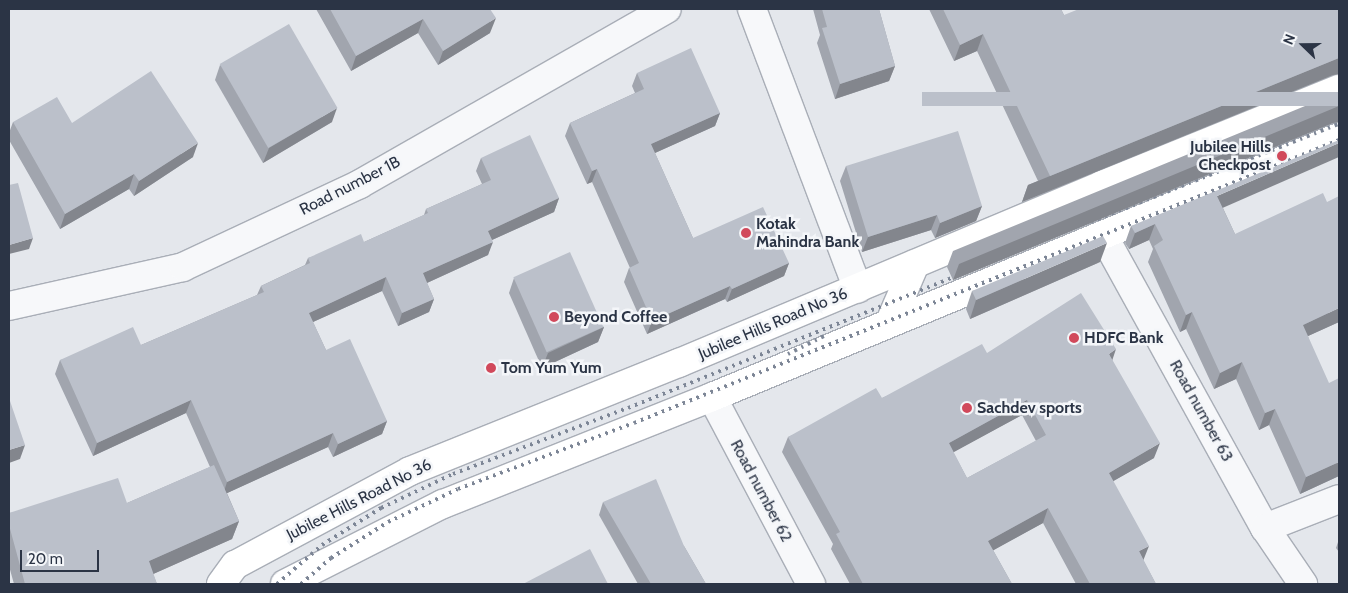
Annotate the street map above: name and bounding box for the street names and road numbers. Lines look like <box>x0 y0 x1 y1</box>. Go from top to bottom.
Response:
street label: Road number 1B <box>297 152 403 220</box>
street label: Jubilee Hills Road No 36 <box>696 284 850 364</box>
street label: Road number 63 <box>1165 357 1237 465</box>
street label: Road number 62 <box>726 437 796 545</box>
street label: Jubilee Hills Road No 36 <box>283 455 435 545</box>

